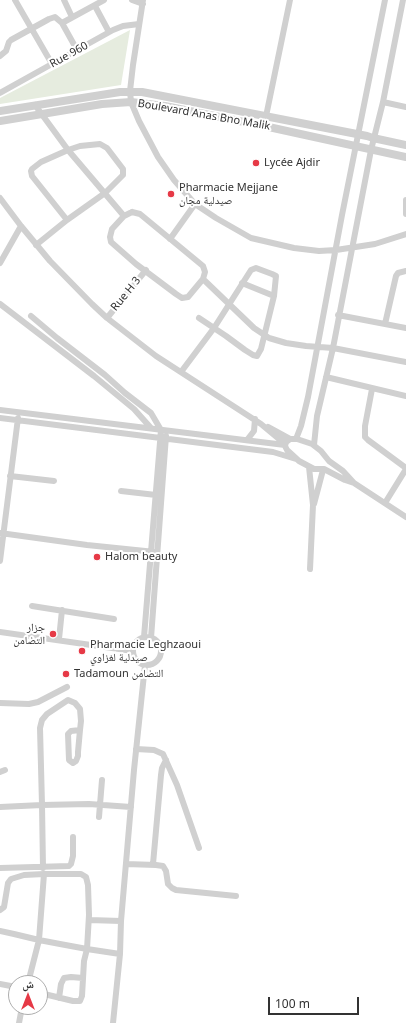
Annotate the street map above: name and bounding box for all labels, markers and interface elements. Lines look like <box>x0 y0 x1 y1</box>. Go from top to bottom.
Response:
street label: Rue 960 <box>48 39 90 71</box>
street label: Boulevard Anas Bno Malik <box>137 97 271 133</box>
place label: Lycée Ajdir <box>264 156 320 170</box>
marker: Lycée Ajdir <box>251 158 261 168</box>
place label: Pharmacie Mejjane صيدلية مجان <box>179 181 278 207</box>
marker: Pharmacie Mejjane صيدلية مجان <box>166 189 176 199</box>
street label: Rue H 3 <box>108 274 144 314</box>
place label: Halom beauty <box>105 550 177 564</box>
marker: Halom beauty <box>92 552 102 562</box>
place label: جزار التضامن <box>13 621 45 647</box>
marker: جزار التضامن <box>48 629 58 639</box>
place label: Pharmacie Leghzaoui صيدلية لغزاوي <box>90 638 201 664</box>
marker: Pharmacie Leghzaoui صيدلية لغزاوي <box>77 646 87 656</box>
place label: Tadamoun التضامن <box>74 667 163 681</box>
marker: Tadamoun التضامن <box>61 669 71 679</box>
north arrow <box>8 975 48 1015</box>
text: ش <box>22 976 34 991</box>
scale bar <box>270 989 361 1015</box>
text: 100 m <box>275 995 310 1012</box>

